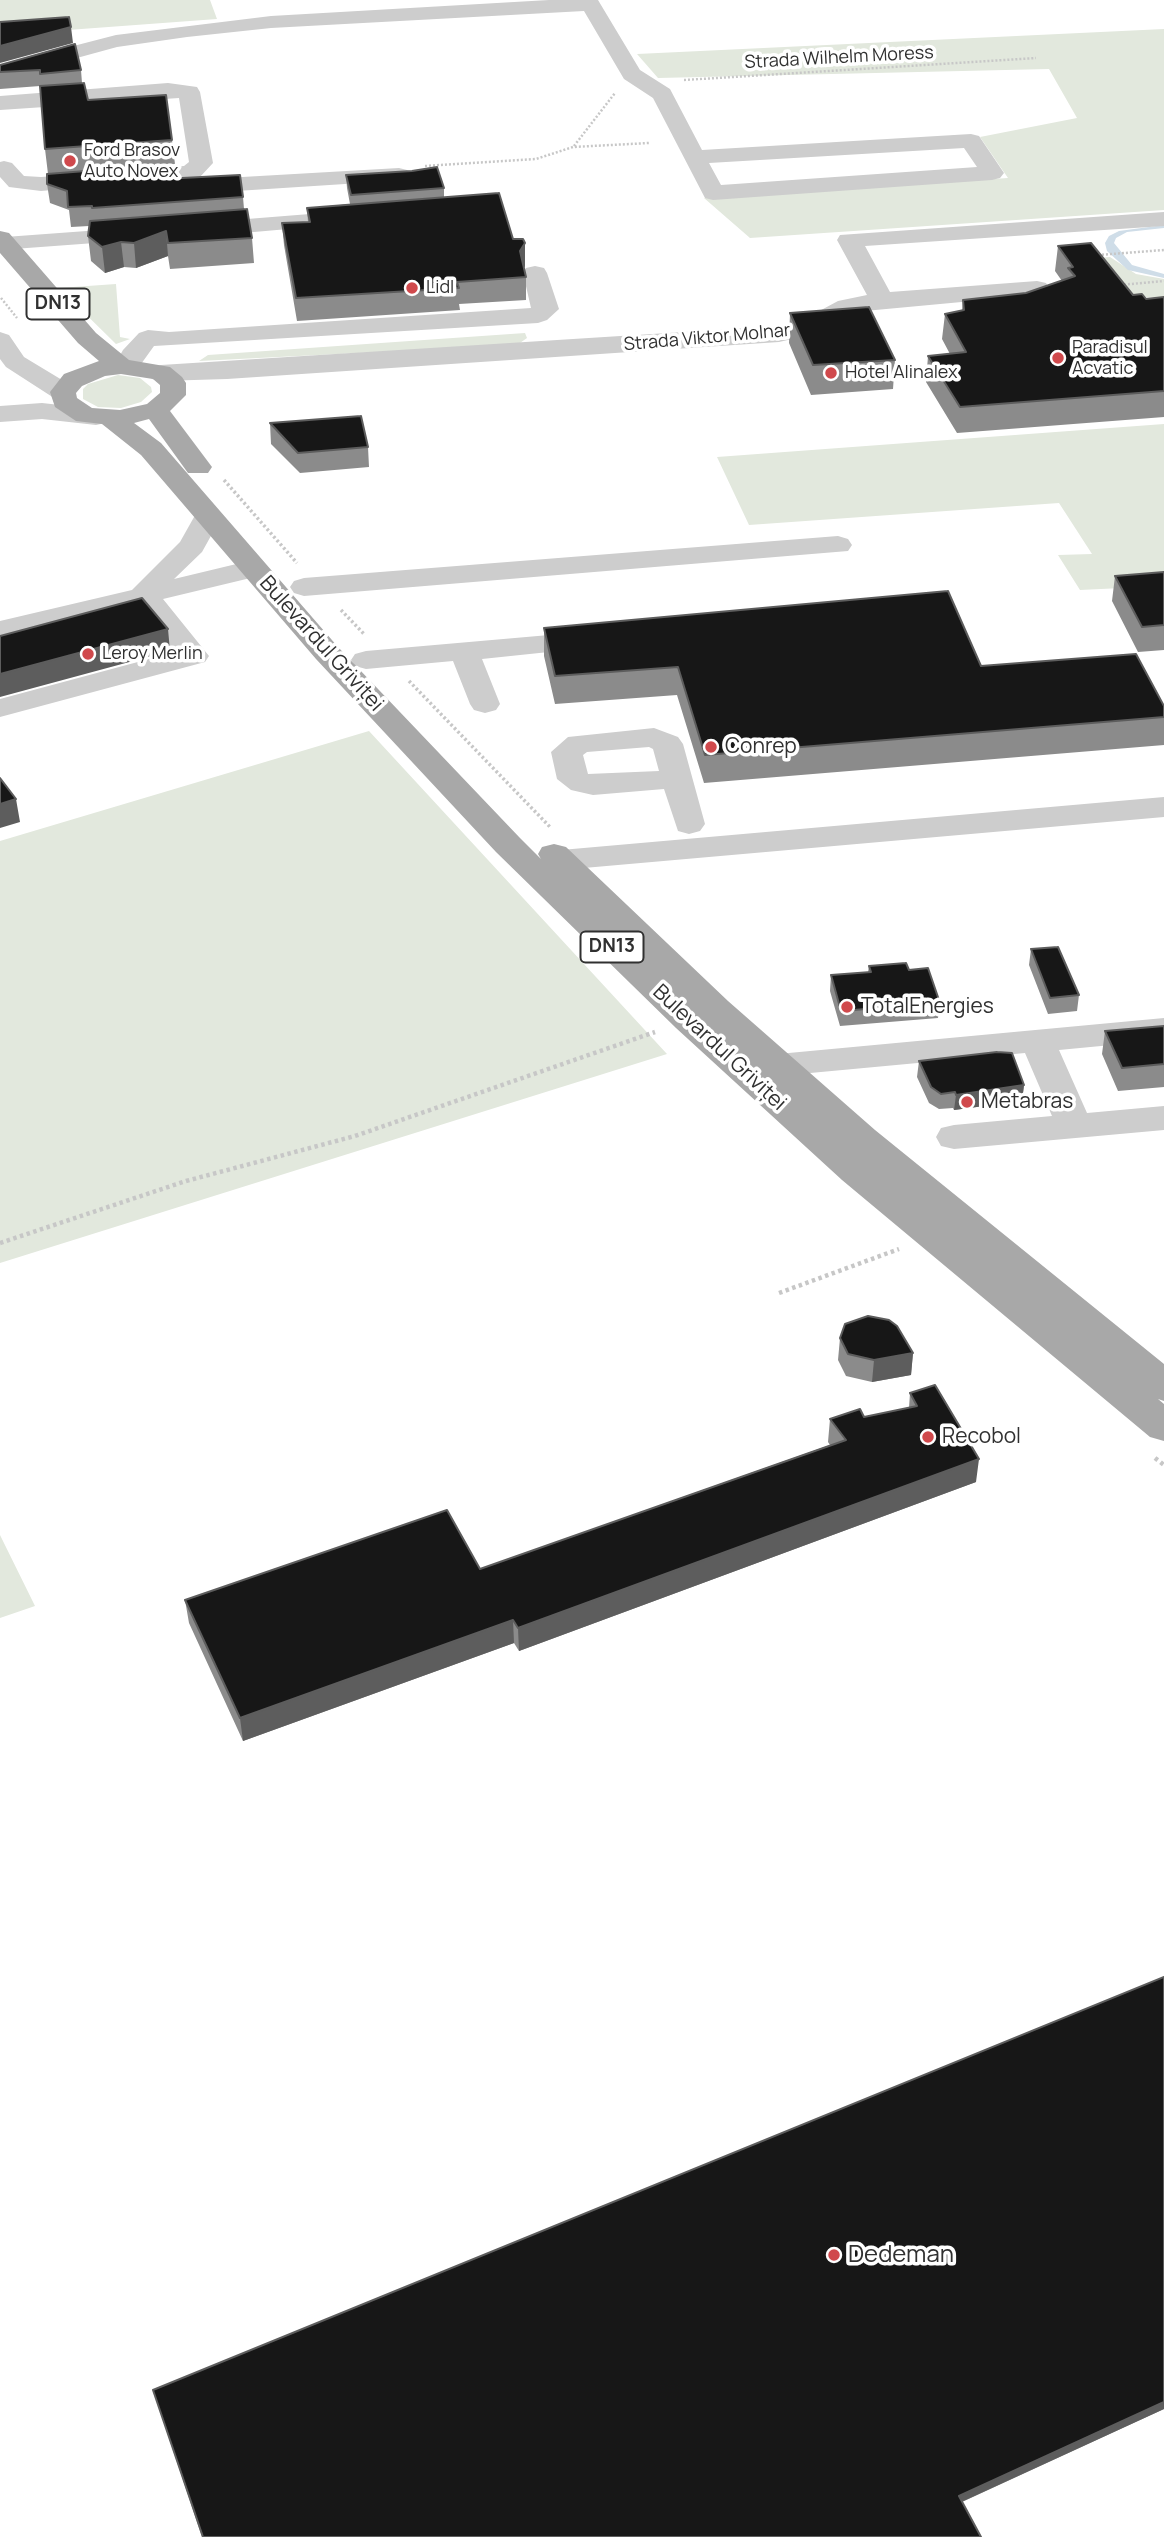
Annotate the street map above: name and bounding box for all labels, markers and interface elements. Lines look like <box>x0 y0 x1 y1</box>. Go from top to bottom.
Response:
street label: Strada Wilhelm Moress <box>744 42 934 74</box>
place label: Ford Brasov Auto Novex <box>84 140 180 182</box>
marker: Ford Brasov Auto Novex <box>62 153 78 169</box>
place label: Lidl <box>426 277 454 299</box>
marker: Lidl <box>404 280 420 296</box>
road number: DN13 <box>27 288 90 320</box>
street label: Strada Viktor Molnar <box>623 320 791 356</box>
place label: Paradisul Acvatic <box>1072 337 1148 380</box>
marker: Paradisul Acvatic <box>1050 350 1066 366</box>
place label: Hotel Alinalex <box>845 362 957 384</box>
marker: Hotel Alinalex <box>823 365 839 381</box>
street label: Bulevardul Griviței <box>254 571 388 717</box>
place label: Leroy Merlin <box>102 643 203 665</box>
marker: Leroy Merlin <box>80 646 96 662</box>
place label: Conrep <box>725 734 797 760</box>
marker: Conrep <box>703 739 719 755</box>
road number: DN13 <box>580 931 644 962</box>
street label: Bulevardul Griviței <box>647 980 791 1116</box>
place label: TotalEnergies <box>861 994 994 1020</box>
marker: TotalEnergies <box>839 999 855 1015</box>
place label: Metabras <box>981 1089 1073 1115</box>
marker: Metabras <box>959 1094 975 1110</box>
place label: Recobol <box>942 1424 1021 1450</box>
marker: Recobol <box>920 1429 936 1445</box>
place label: Dedeman <box>848 2241 954 2269</box>
marker: Dedeman <box>826 2247 842 2263</box>

